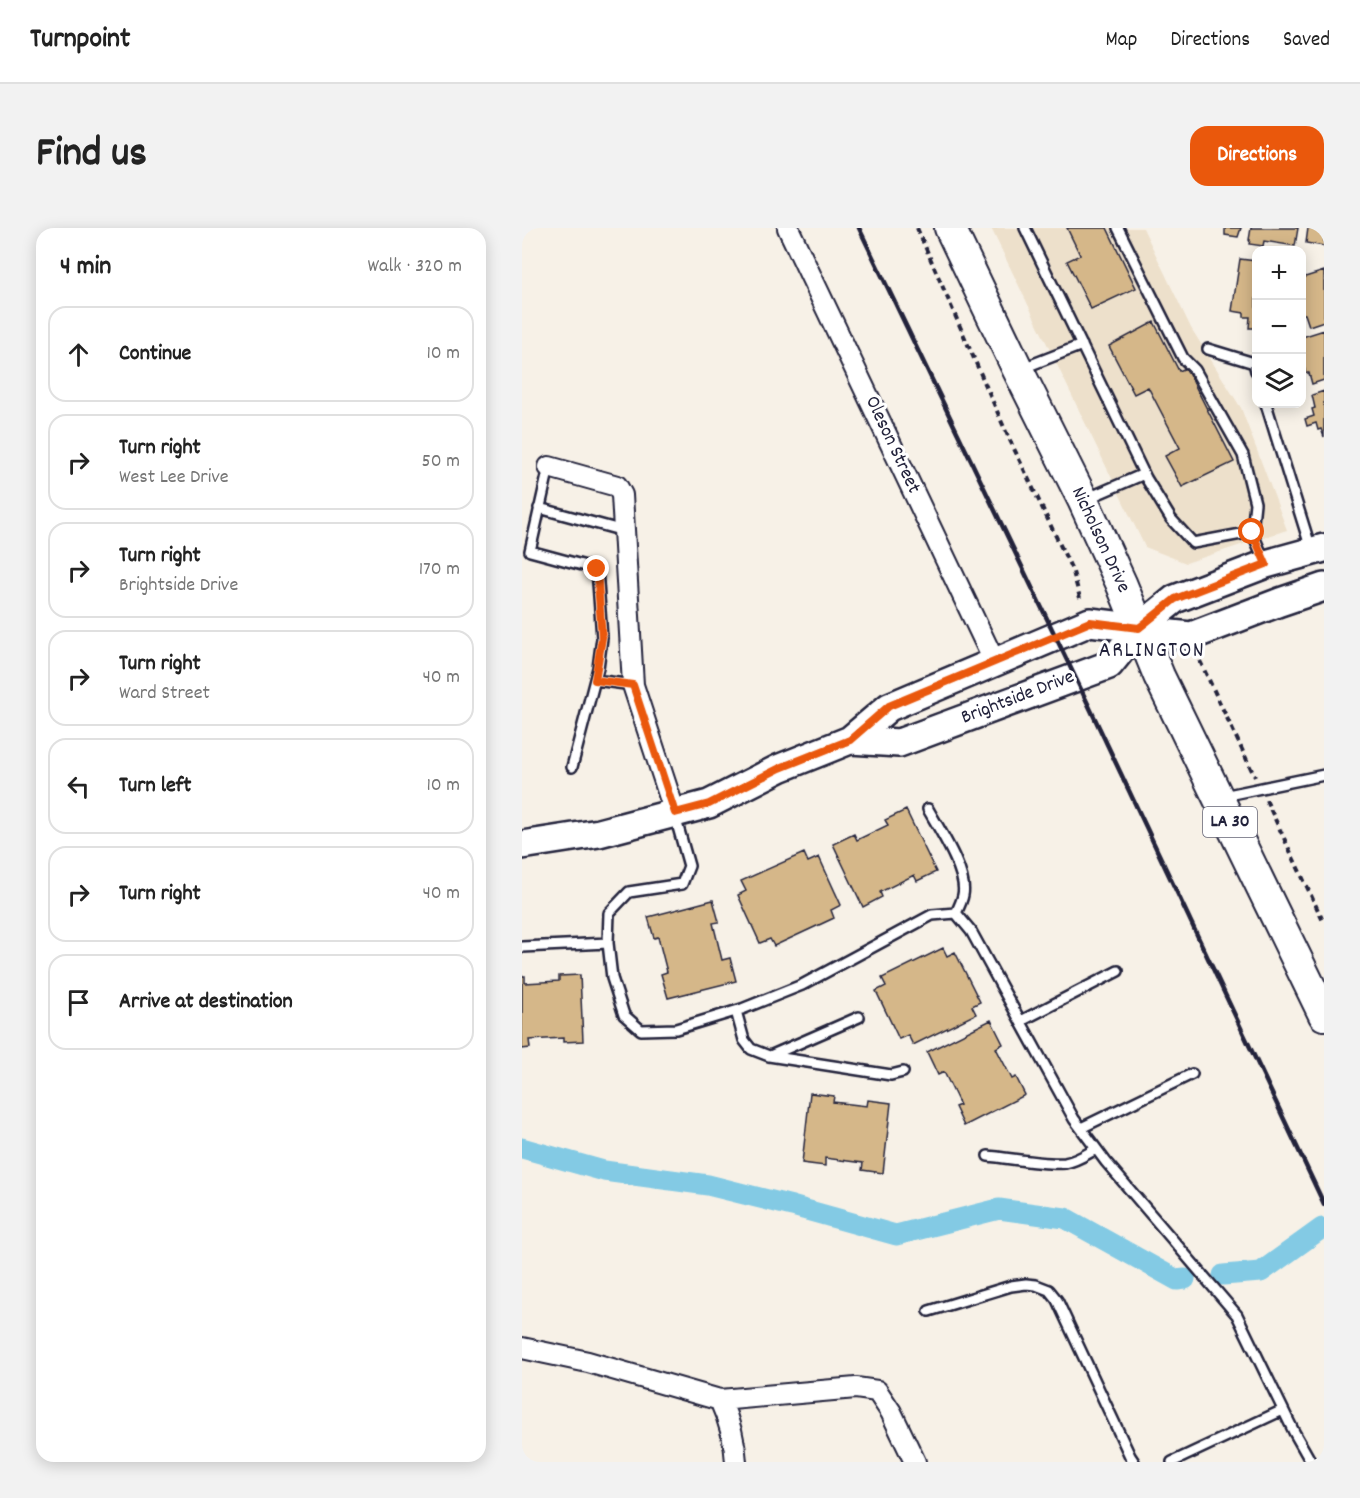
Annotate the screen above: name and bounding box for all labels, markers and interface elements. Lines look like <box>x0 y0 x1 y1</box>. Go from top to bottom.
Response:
text: Turnpoint <box>30 21 130 61</box>
text: Map <box>1106 26 1137 56</box>
text: Directions <box>1170 26 1250 56</box>
text: Saved <box>1283 26 1330 56</box>
text: Find us <box>36 126 147 186</box>
button: Directions <box>1190 126 1324 186</box>
map controls <box>1252 246 1306 408</box>
button: + <box>1252 246 1306 300</box>
text: 4 min <box>60 249 111 286</box>
text: Walk · 320 m <box>368 253 462 281</box>
button: − <box>1252 300 1306 354</box>
icon: ahead <box>62 338 95 371</box>
text: Continue <box>119 339 191 370</box>
text: 10 m <box>426 340 460 368</box>
button: layers <box>1252 354 1306 408</box>
street label: Oleson Street <box>857 392 927 498</box>
text: Turn right <box>119 433 201 464</box>
icon: right <box>62 446 95 479</box>
text: 50 m <box>422 448 460 476</box>
text: West Lee Drive <box>119 464 229 492</box>
street label: Nicholson Drive <box>1063 482 1137 598</box>
route start <box>1238 518 1264 544</box>
text: Turn right <box>119 541 201 572</box>
icon: right <box>62 554 95 587</box>
route end <box>583 555 609 581</box>
text: 170 m <box>419 556 460 584</box>
text: Brightside Drive <box>119 572 238 600</box>
district label: ARLINGTON <box>1099 636 1205 667</box>
text: Turn right <box>119 649 201 680</box>
icon: right <box>62 662 95 695</box>
street label: Brightside Drive <box>957 663 1079 732</box>
text: 40 m <box>422 664 460 692</box>
text: Ward Street <box>119 680 210 708</box>
icon: left <box>62 770 95 803</box>
text: Turn left <box>119 771 191 802</box>
text: 10 m <box>426 772 460 800</box>
road number: LA 30 <box>1203 807 1257 837</box>
icon: right <box>62 878 95 911</box>
text: Turn right <box>119 879 201 910</box>
text: 40 m <box>422 880 460 908</box>
icon: arrive <box>62 986 95 1019</box>
text: Arrive at destination <box>119 987 293 1018</box>

